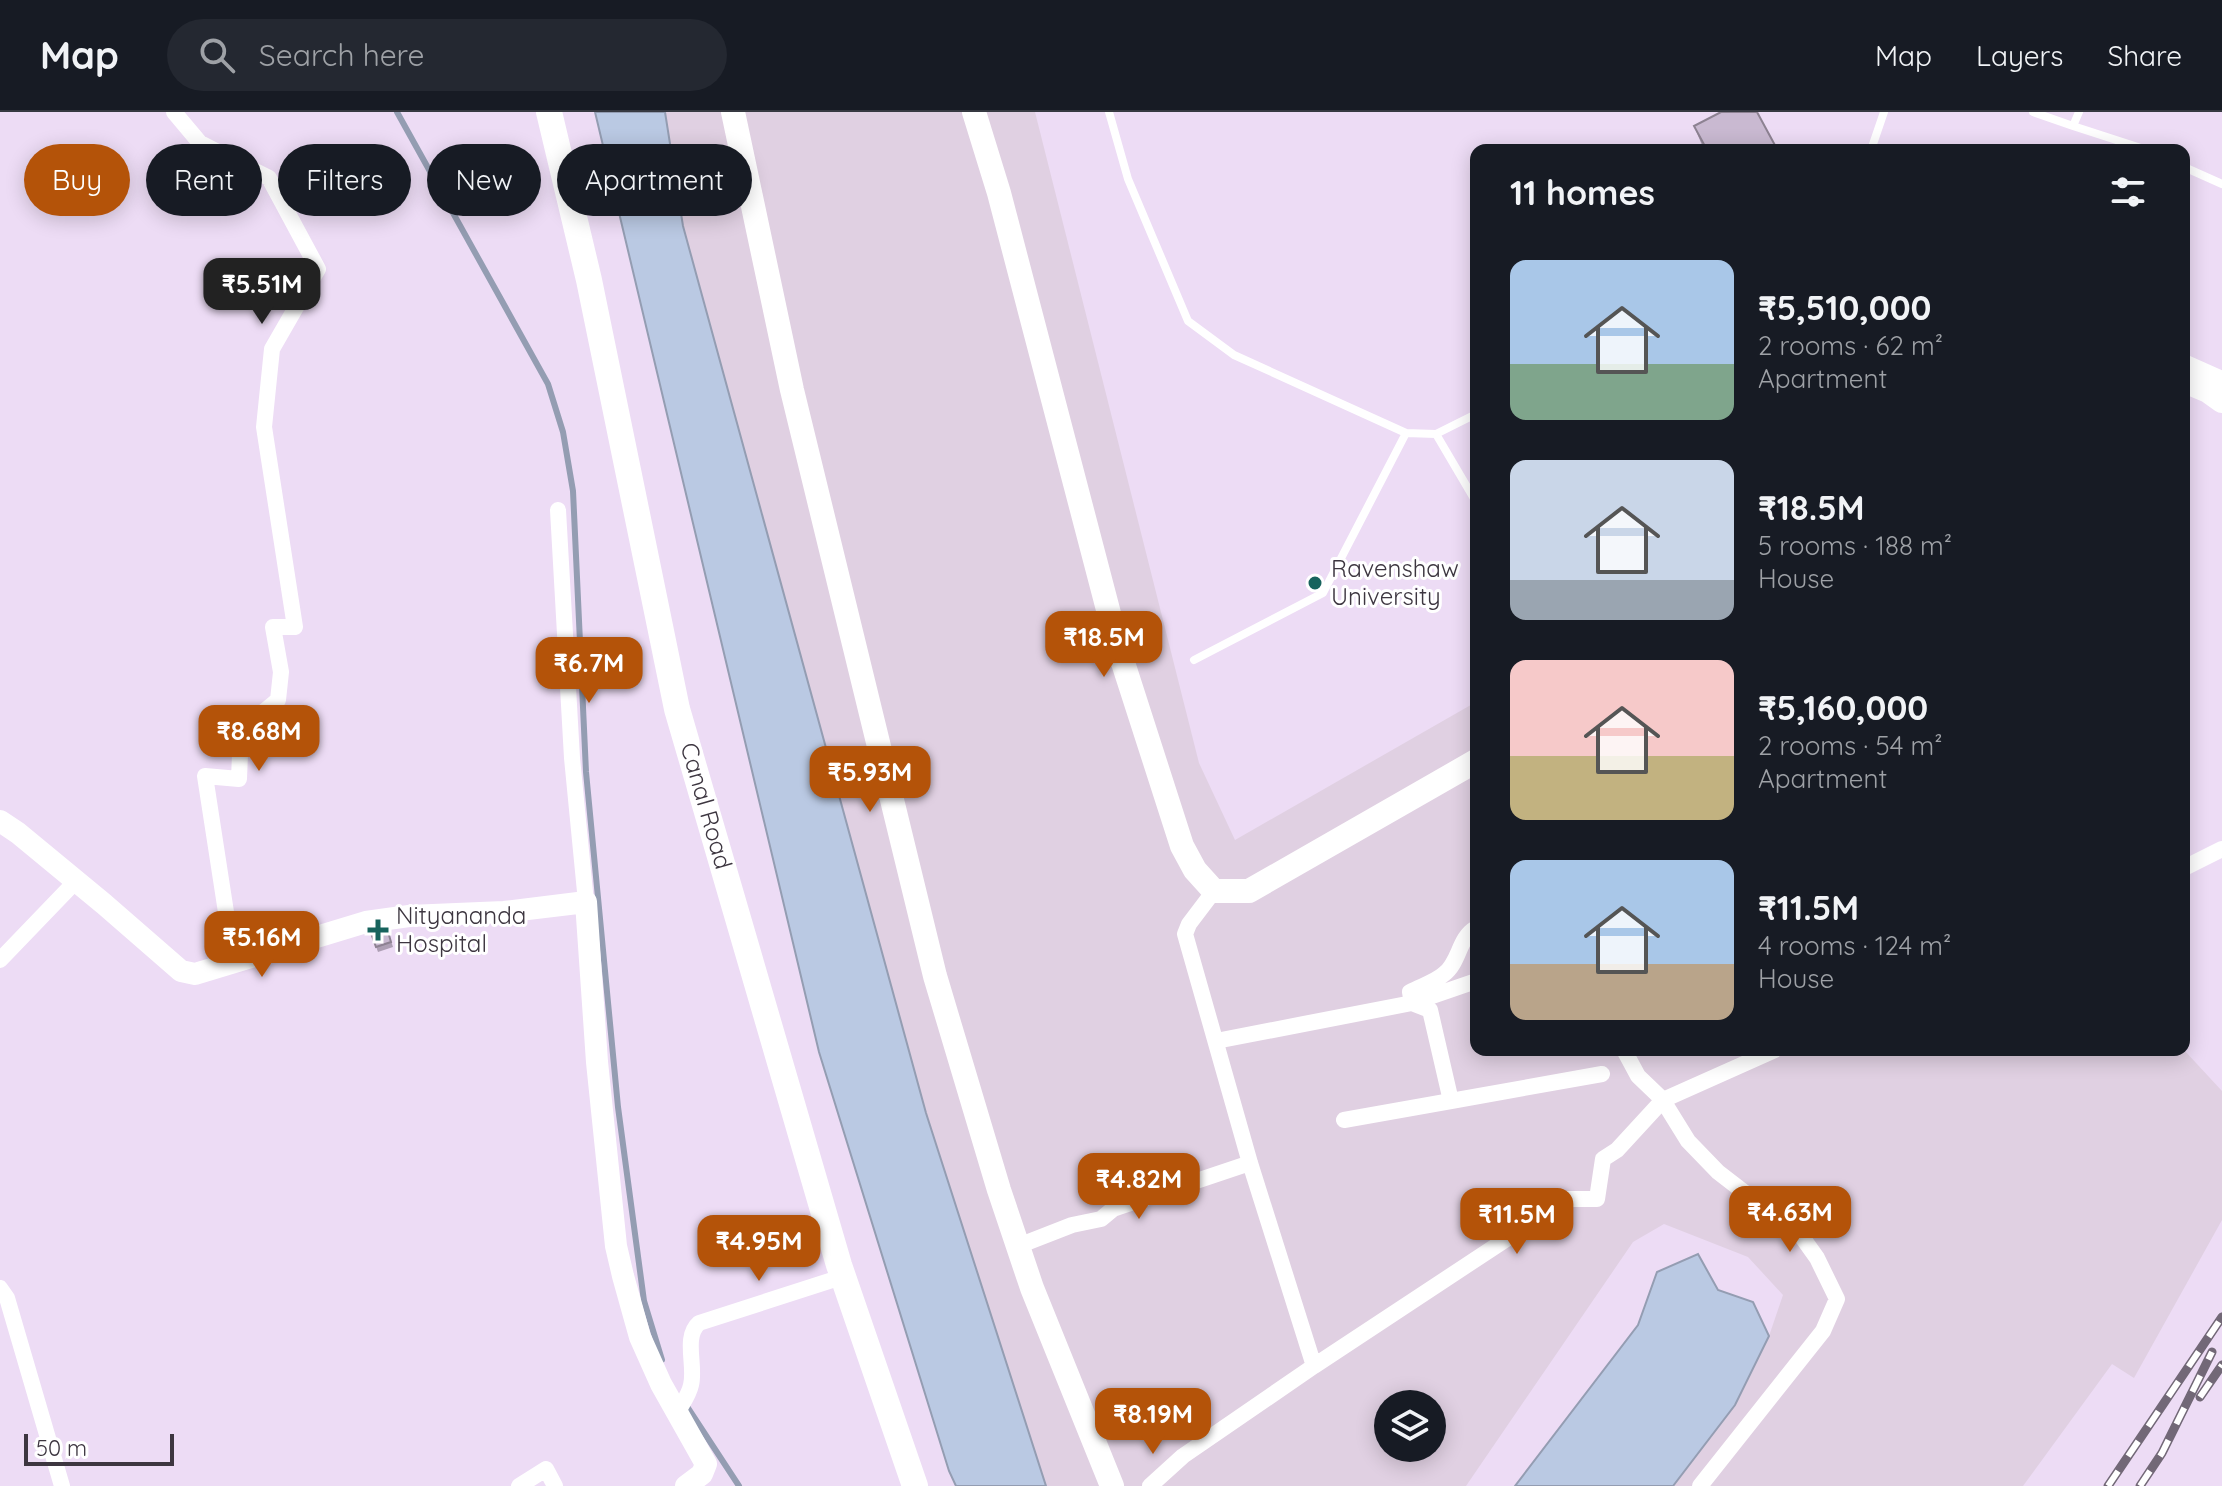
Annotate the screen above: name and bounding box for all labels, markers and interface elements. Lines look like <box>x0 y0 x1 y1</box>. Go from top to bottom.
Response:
search box <box>167 19 727 91</box>
text: Map <box>40 31 119 79</box>
icon: search <box>195 33 239 77</box>
text: Search here <box>259 36 424 74</box>
text: Map <box>1875 38 1932 73</box>
text: Layers <box>1976 38 2063 73</box>
text: Share <box>2107 38 2182 73</box>
chip: Buy <box>24 144 130 216</box>
chip: Rent <box>146 144 262 216</box>
chip: Filters <box>278 144 411 216</box>
chip: New <box>427 144 541 216</box>
chip: Apartment <box>557 144 752 216</box>
icon: filters <box>2106 170 2150 214</box>
text: 11 homes <box>1510 171 1655 214</box>
pin: ₹5.51M <box>197 258 327 326</box>
text: ₹5.51M <box>221 267 303 300</box>
text: ₹5,510,000 <box>1758 286 1931 329</box>
icon: home <box>1574 292 1670 388</box>
text: 2 rooms · 62 m² <box>1758 329 1943 362</box>
text: Apartment <box>1758 362 1887 395</box>
text: ₹18.5M <box>1758 486 1865 529</box>
icon: home <box>1574 492 1670 588</box>
text: 5 rooms · 188 m² <box>1758 529 1952 562</box>
place label: Ravenshaw University <box>1331 553 1459 611</box>
text: House <box>1758 562 1834 595</box>
marker: Ravenshaw University <box>1306 574 1324 592</box>
pin: ₹18.5M <box>1039 611 1169 679</box>
text: ₹18.5M <box>1063 620 1145 653</box>
pin: ₹6.7M <box>533 637 645 705</box>
text: ₹6.7M <box>554 646 624 679</box>
text: ₹5,160,000 <box>1758 686 1928 729</box>
icon: home <box>1574 692 1670 788</box>
pin: ₹8.68M <box>194 705 324 773</box>
text: ₹8.68M <box>216 714 302 747</box>
text: 2 rooms · 54 m² <box>1758 729 1942 762</box>
street label: Canal Road <box>675 739 739 872</box>
pin: ₹5.93M <box>805 746 935 814</box>
text: ₹5.93M <box>828 755 912 788</box>
text: Apartment <box>1758 762 1887 795</box>
text: ₹11.5M <box>1758 886 1859 929</box>
icon: home <box>1574 892 1670 988</box>
place label: Nityananda Hospital <box>396 900 526 958</box>
pin: ₹5.16M <box>197 911 327 979</box>
marker: Nityananda Hospital <box>367 919 389 941</box>
text: ₹5.16M <box>222 920 302 953</box>
text: 4 rooms · 124 m² <box>1758 929 1951 962</box>
text: House <box>1758 962 1834 995</box>
pin: ₹4.82M <box>1074 1153 1204 1221</box>
text: ₹4.82M <box>1096 1162 1182 1195</box>
pin: ₹4.63M <box>1725 1186 1855 1254</box>
pin: ₹11.5M <box>1452 1188 1582 1256</box>
text: ₹4.63M <box>1747 1195 1833 1228</box>
text: ₹11.5M <box>1478 1197 1556 1230</box>
pin: ₹4.95M <box>694 1215 824 1283</box>
text: ₹4.95M <box>715 1224 803 1257</box>
pin: ₹8.19M <box>1088 1388 1218 1456</box>
map controls <box>1374 1390 1446 1462</box>
button: layers <box>1374 1390 1446 1462</box>
text: ₹8.19M <box>1113 1397 1193 1430</box>
scale bar <box>24 1430 174 1466</box>
text: 50 m <box>36 1434 87 1462</box>

